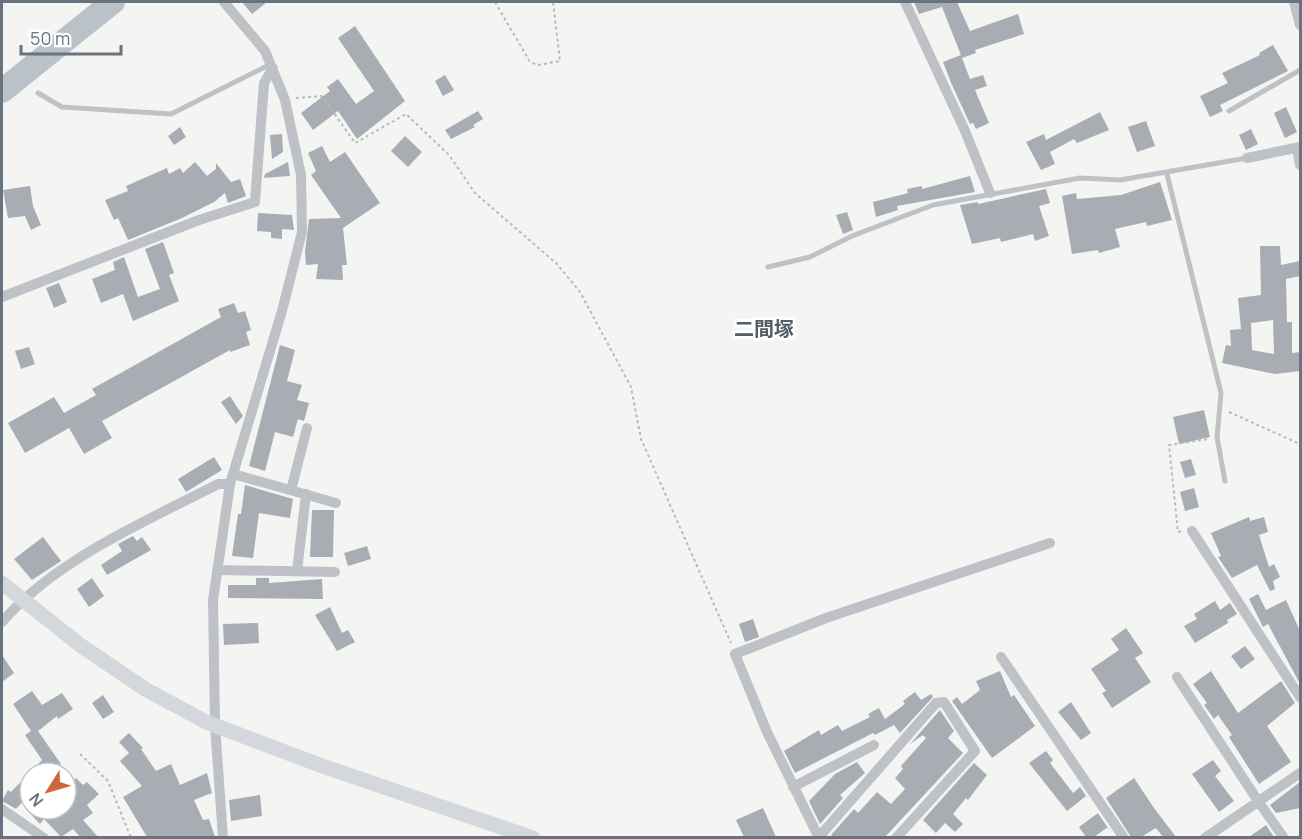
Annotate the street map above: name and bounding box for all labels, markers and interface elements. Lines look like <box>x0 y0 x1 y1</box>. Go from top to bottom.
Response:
scale bar <box>21 18 122 56</box>
text: 50 m <box>30 26 70 50</box>
district label: 二間塚 <box>734 315 794 342</box>
north arrow <box>18 761 78 821</box>
text: N <box>24 789 48 811</box>

